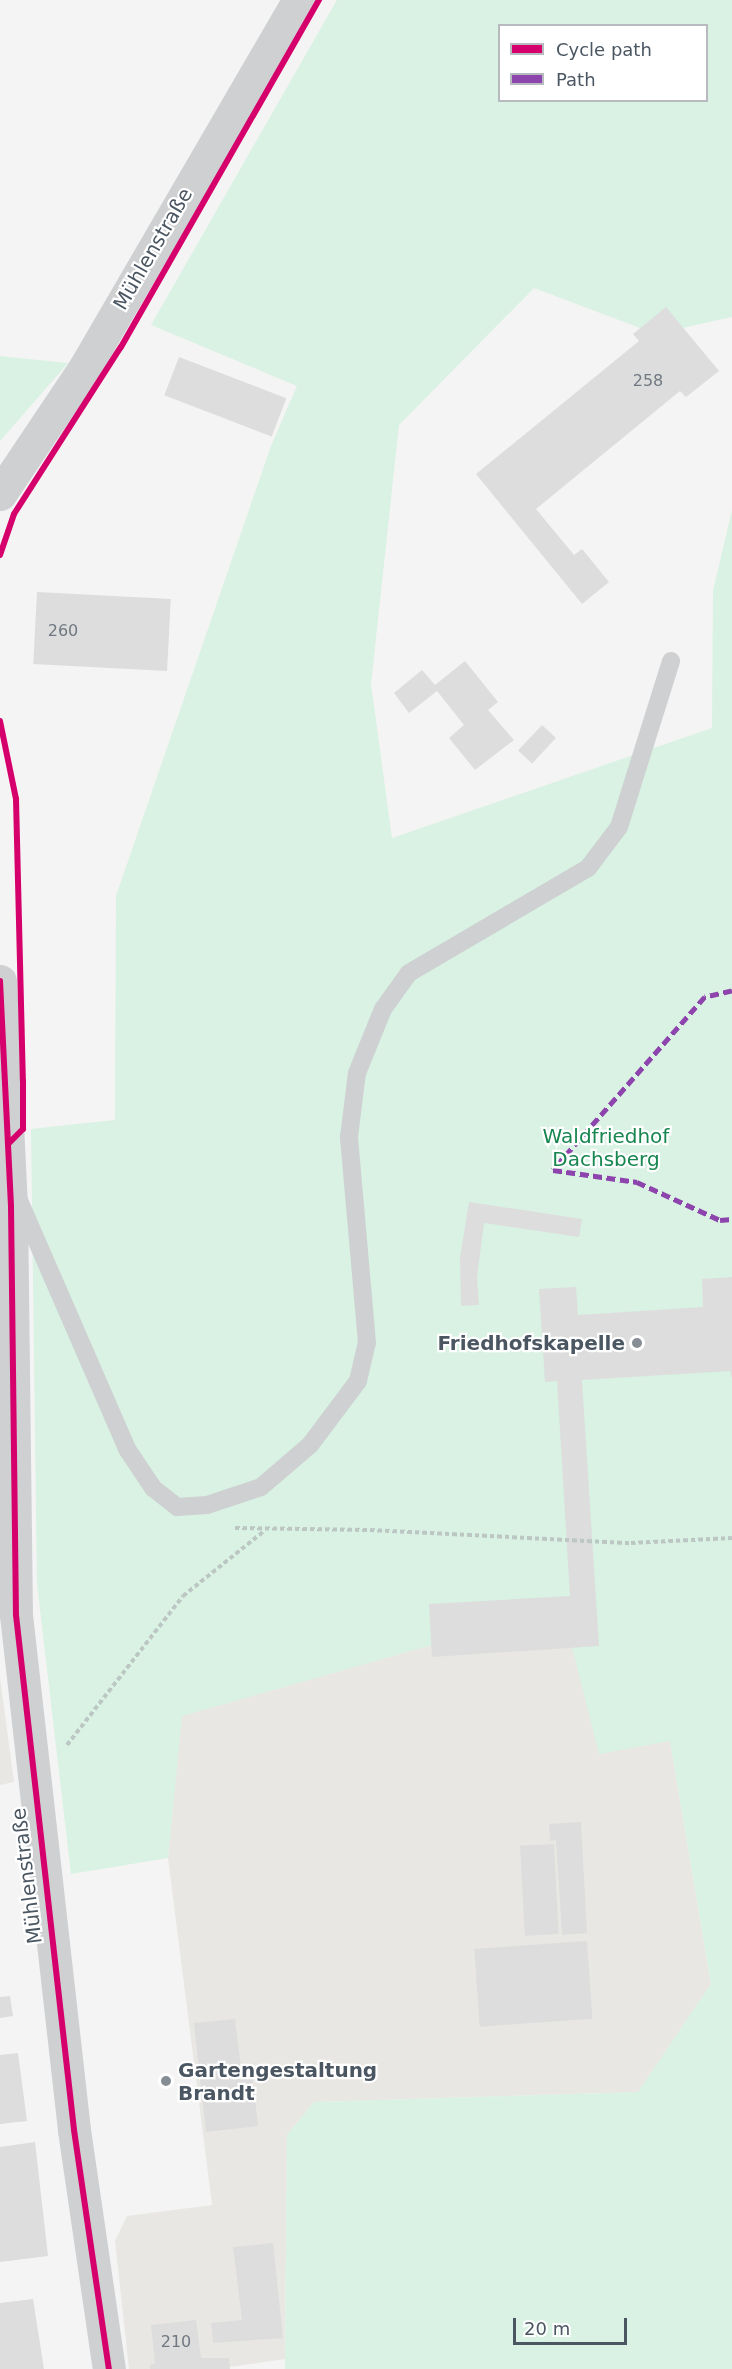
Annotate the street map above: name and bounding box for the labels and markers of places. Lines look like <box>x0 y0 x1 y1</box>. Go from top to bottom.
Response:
place label: Friedhofskapelle <box>437 1331 625 1355</box>
marker: Friedhofskapelle <box>630 1336 644 1350</box>
place label: Gartengestaltung Brandt <box>178 2058 377 2105</box>
marker: Gartengestaltung Brandt <box>159 2074 173 2088</box>

